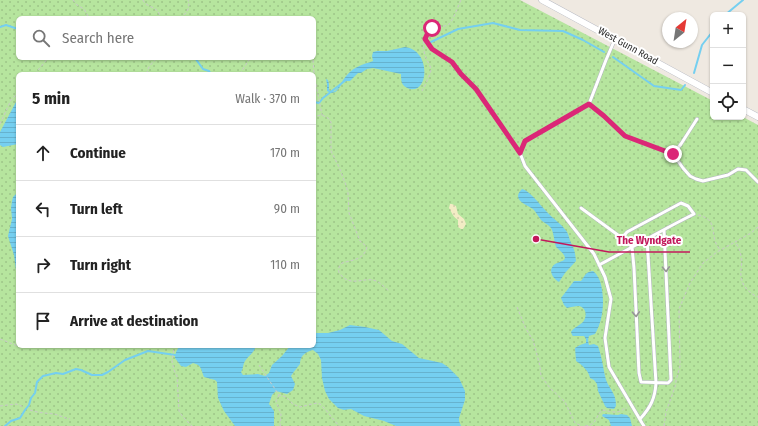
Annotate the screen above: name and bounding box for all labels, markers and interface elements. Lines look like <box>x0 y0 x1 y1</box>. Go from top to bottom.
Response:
north arrow <box>662 12 698 48</box>
map controls <box>710 12 746 120</box>
button: + <box>710 12 746 48</box>
search box <box>16 16 316 60</box>
route start <box>423 19 441 37</box>
street label: West Gunn Road <box>596 25 660 67</box>
icon: search <box>30 27 52 49</box>
text: Search here <box>62 29 134 47</box>
button: − <box>710 48 746 84</box>
button: locate <box>710 84 746 120</box>
text: 5 min <box>32 88 70 109</box>
text: Walk · 370 m <box>235 91 300 106</box>
icon: ahead <box>32 142 54 164</box>
text: Continue <box>70 144 126 162</box>
text: 170 m <box>270 145 300 160</box>
route end <box>664 145 682 163</box>
icon: left <box>32 198 54 220</box>
text: Turn left <box>70 200 123 218</box>
text: 90 m <box>274 201 300 216</box>
callout: The Wyndgate <box>609 229 690 252</box>
text: The Wyndgate <box>617 234 682 247</box>
icon: right <box>32 254 54 276</box>
text: Turn right <box>70 256 131 274</box>
text: 110 m <box>270 257 300 272</box>
one-way arrow <box>661 266 670 272</box>
icon: arrive <box>32 310 54 332</box>
one-way arrow <box>632 311 640 317</box>
text: Arrive at destination <box>70 312 198 330</box>

